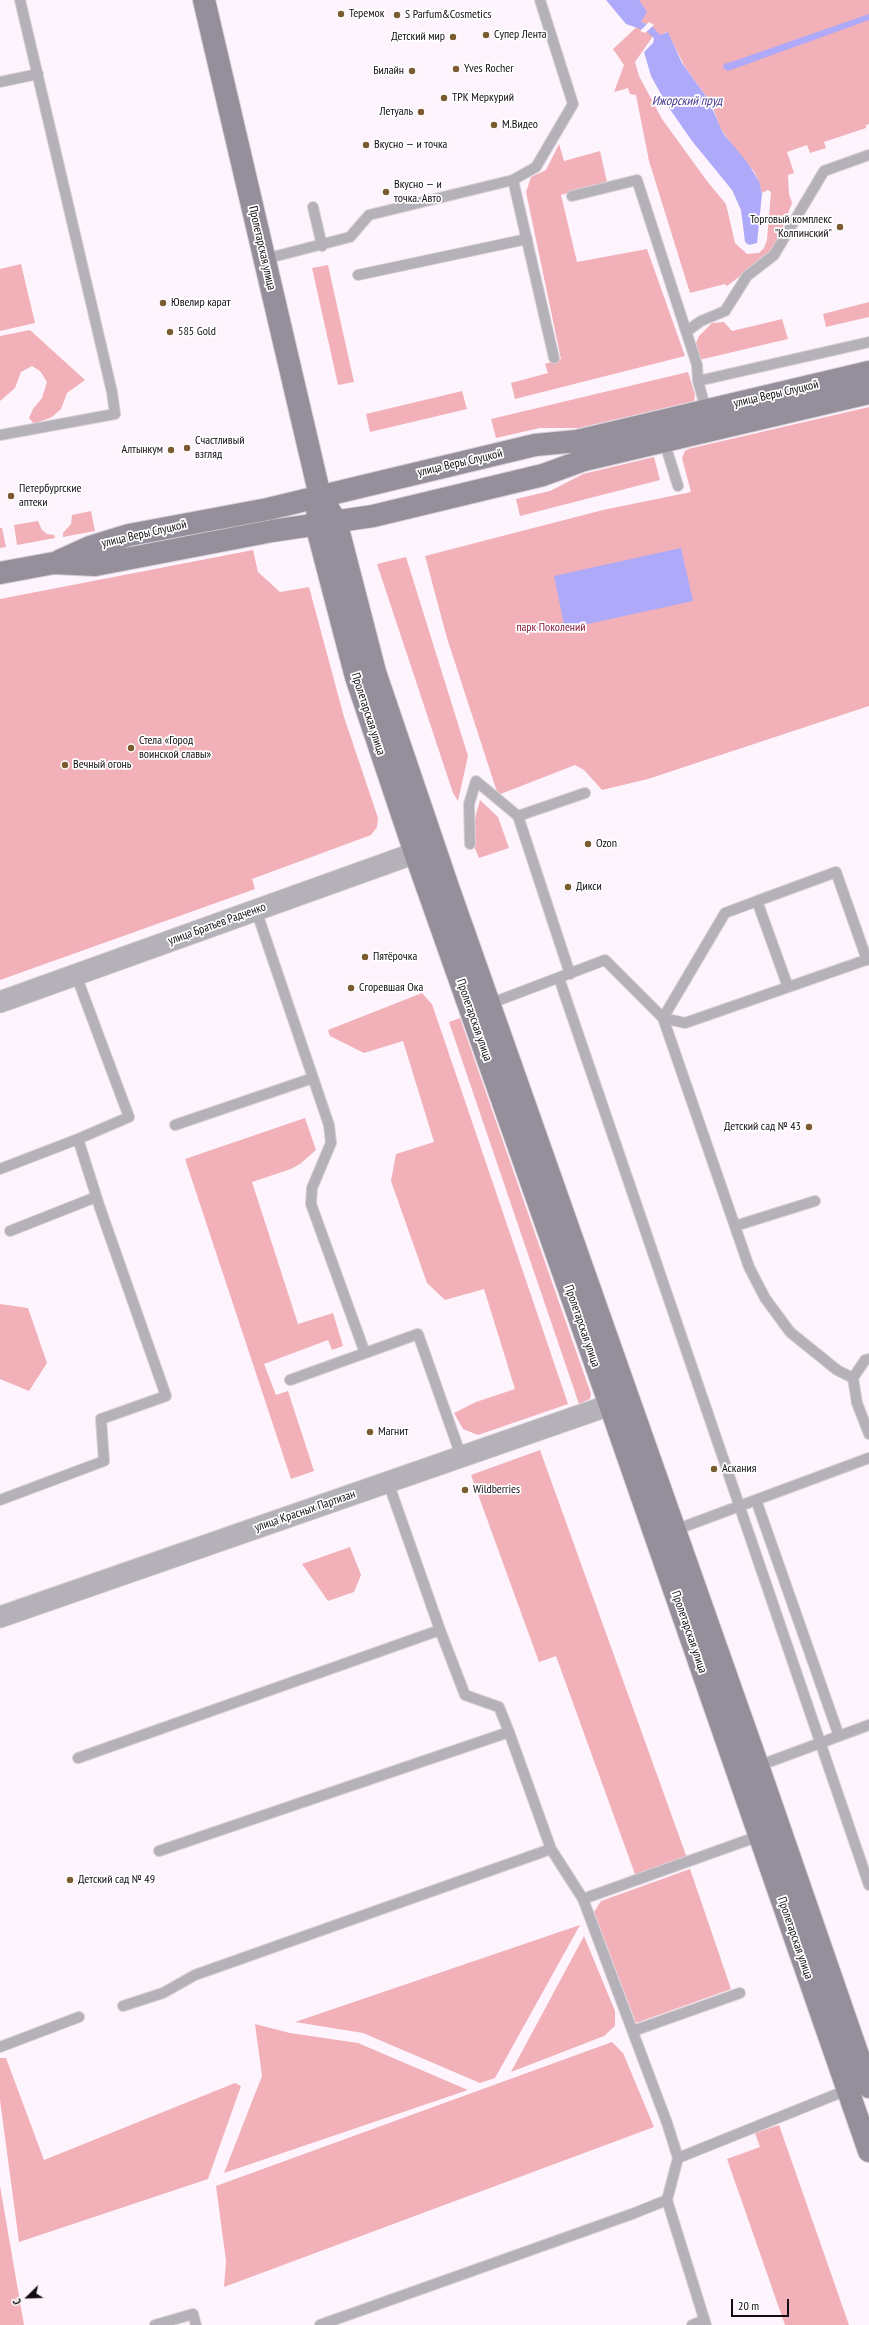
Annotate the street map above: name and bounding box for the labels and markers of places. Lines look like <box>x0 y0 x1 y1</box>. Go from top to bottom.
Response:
place label: Теремок <box>349 7 384 21</box>
place label: S Parfum&Cosmetics <box>405 8 491 22</box>
marker: Теремок <box>336 9 346 19</box>
marker: S Parfum&Cosmetics <box>392 10 402 20</box>
place label: Супер Лента <box>494 28 547 42</box>
place label: Детский мир <box>391 30 445 44</box>
marker: Супер Лента <box>481 30 491 40</box>
marker: Детский мир <box>448 32 458 42</box>
place label: Yves Rocher <box>464 62 513 76</box>
place label: Билайн <box>373 64 404 78</box>
marker: Yves Rocher <box>451 64 461 74</box>
marker: Билайн <box>407 66 417 76</box>
place label: ТРК Меркурий <box>452 91 514 105</box>
marker: ТРК Меркурий <box>439 93 449 103</box>
place label: Летуаль <box>379 105 413 119</box>
marker: Летуаль <box>416 107 426 117</box>
place label: М.Видео <box>502 118 538 132</box>
marker: М.Видео <box>489 120 499 130</box>
place label: Вкусно — и точка <box>374 138 447 152</box>
marker: Вкусно — и точка <box>361 140 371 150</box>
place label: Вкусно — и точка. Авто <box>394 178 442 206</box>
marker: Вкусно — и точка. Авто <box>381 187 391 197</box>
place label: Торговый комплекс "Колпинский" <box>750 213 832 241</box>
marker: Торговый комплекс "Колпинский" <box>835 222 845 232</box>
place label: Ювелир карат <box>171 296 230 310</box>
marker: Ювелир карат <box>158 298 168 308</box>
place label: 585 Gold <box>178 325 216 339</box>
marker: 585 Gold <box>165 327 175 337</box>
place label: Счастливый взгляд <box>195 434 244 462</box>
place label: Алтынкум <box>122 443 163 457</box>
marker: Счастливый взгляд <box>182 443 192 453</box>
marker: Алтынкум <box>166 445 176 455</box>
place label: Петербургские аптеки <box>19 482 81 510</box>
marker: Петербургские аптеки <box>6 491 16 501</box>
place label: Стела «Город воинской славы» <box>139 734 211 762</box>
marker: Стела «Город воинской славы» <box>126 743 136 753</box>
place label: Вечный огонь <box>73 758 131 772</box>
marker: Вечный огонь <box>60 760 70 770</box>
place label: Ozon <box>596 837 617 851</box>
marker: Ozon <box>583 839 593 849</box>
place label: Дикси <box>576 880 602 894</box>
marker: Дикси <box>563 882 573 892</box>
place label: Пятёрочка <box>373 950 417 964</box>
marker: Пятёрочка <box>360 952 370 962</box>
place label: Сгоревшая Ока <box>359 981 423 995</box>
marker: Сгоревшая Ока <box>346 983 356 993</box>
place label: Детский сад № 43 <box>724 1120 801 1134</box>
marker: Детский сад № 43 <box>804 1122 814 1132</box>
place label: Магнит <box>378 1425 408 1439</box>
marker: Магнит <box>365 1427 375 1437</box>
place label: Аскания <box>722 1462 756 1476</box>
marker: Аскания <box>709 1464 719 1474</box>
place label: Wildberries <box>473 1483 520 1497</box>
marker: Wildberries <box>460 1485 470 1495</box>
place label: Детский сад № 49 <box>78 1873 155 1887</box>
marker: Детский сад № 49 <box>65 1875 75 1885</box>

